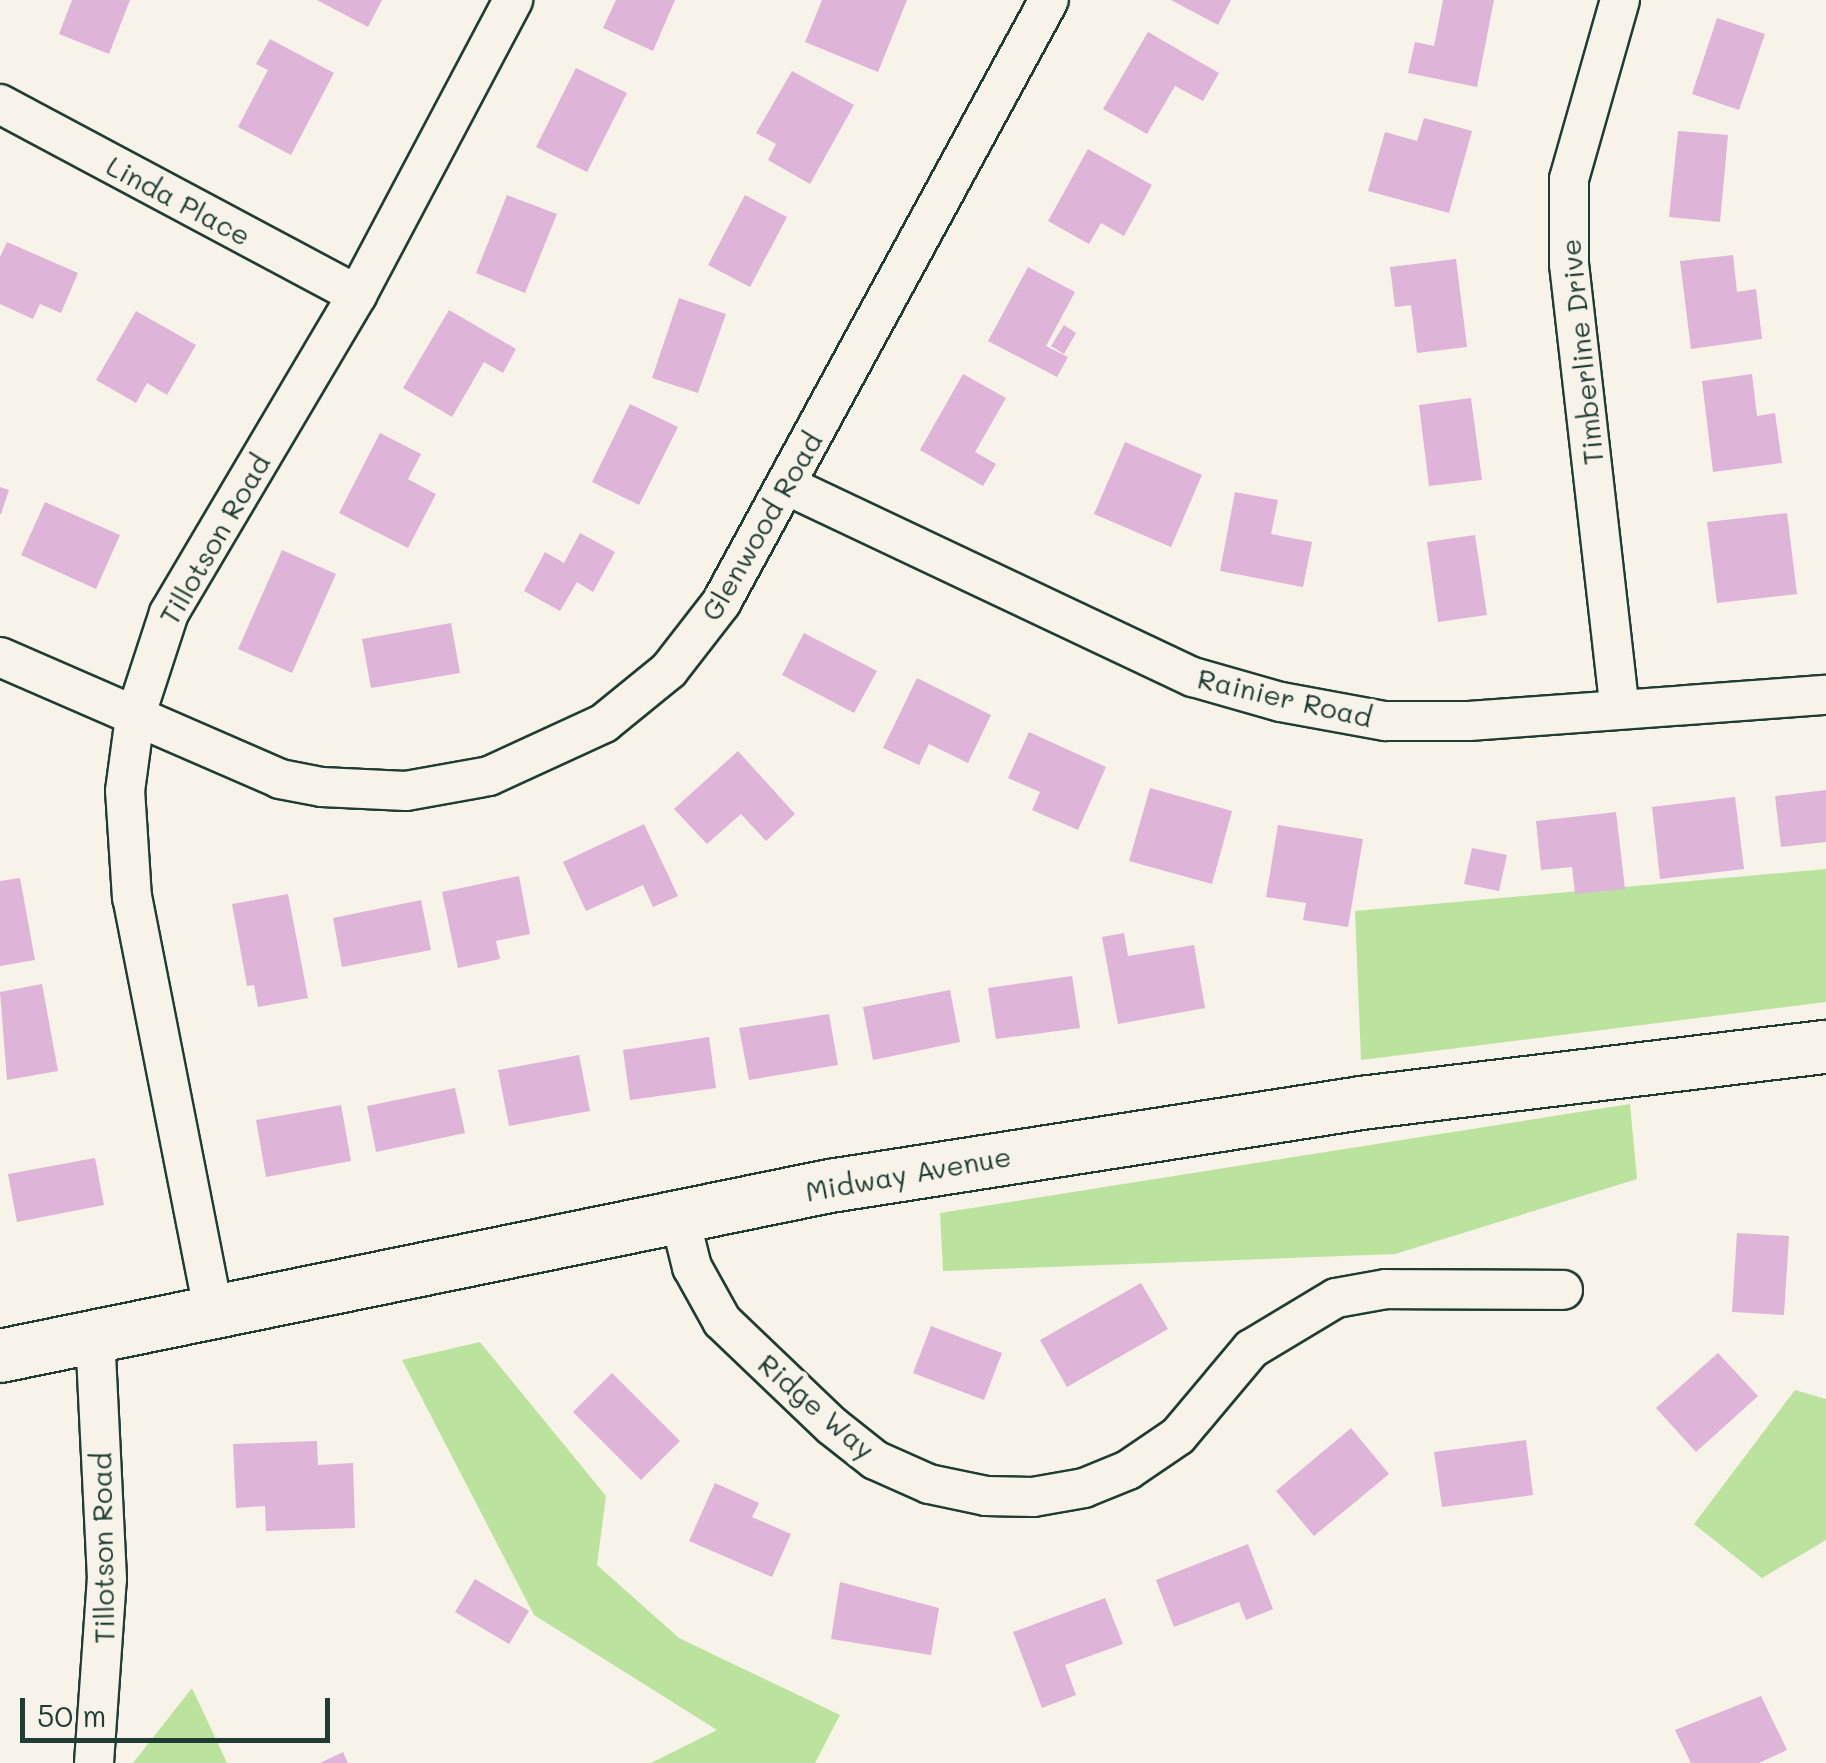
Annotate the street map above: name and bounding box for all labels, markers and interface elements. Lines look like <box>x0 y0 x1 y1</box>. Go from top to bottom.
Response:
street label: Linda Place <box>101 148 257 252</box>
street label: Timberline Drive <box>1552 237 1610 467</box>
street label: Glenwood Road <box>693 426 829 626</box>
street label: Tillotson Road <box>152 448 276 630</box>
street label: Rainier Road <box>1194 661 1376 733</box>
street label: Midway Avenue <box>803 1138 1013 1208</box>
street label: Ridge Way <box>752 1346 882 1466</box>
street label: Tillotson Road <box>84 1452 120 1644</box>
scale bar <box>25 1678 335 1740</box>
text: 50 m <box>37 1695 107 1735</box>

